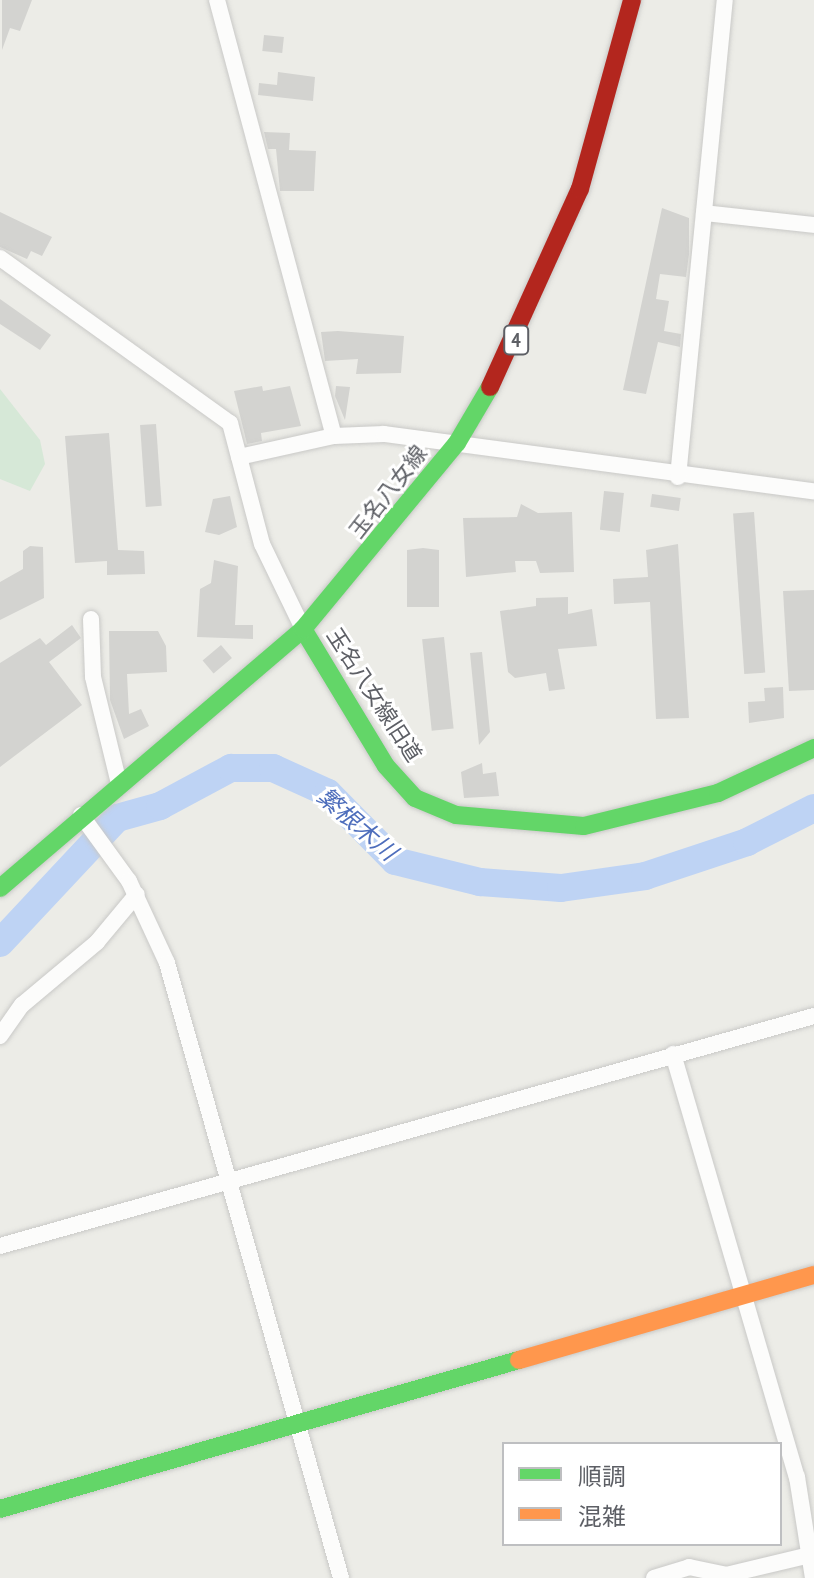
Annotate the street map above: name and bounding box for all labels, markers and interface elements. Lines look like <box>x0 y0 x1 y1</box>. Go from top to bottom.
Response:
road number: 4 <box>502 324 530 356</box>
street label: 玉名八女線 <box>344 441 432 543</box>
street label: 玉名八女線旧道 <box>321 623 427 767</box>
water label: 繁根木川 <box>311 782 403 866</box>
legend <box>502 1442 782 1546</box>
text: 順調 <box>578 1461 626 1492</box>
text: 混雑 <box>578 1501 626 1532</box>

